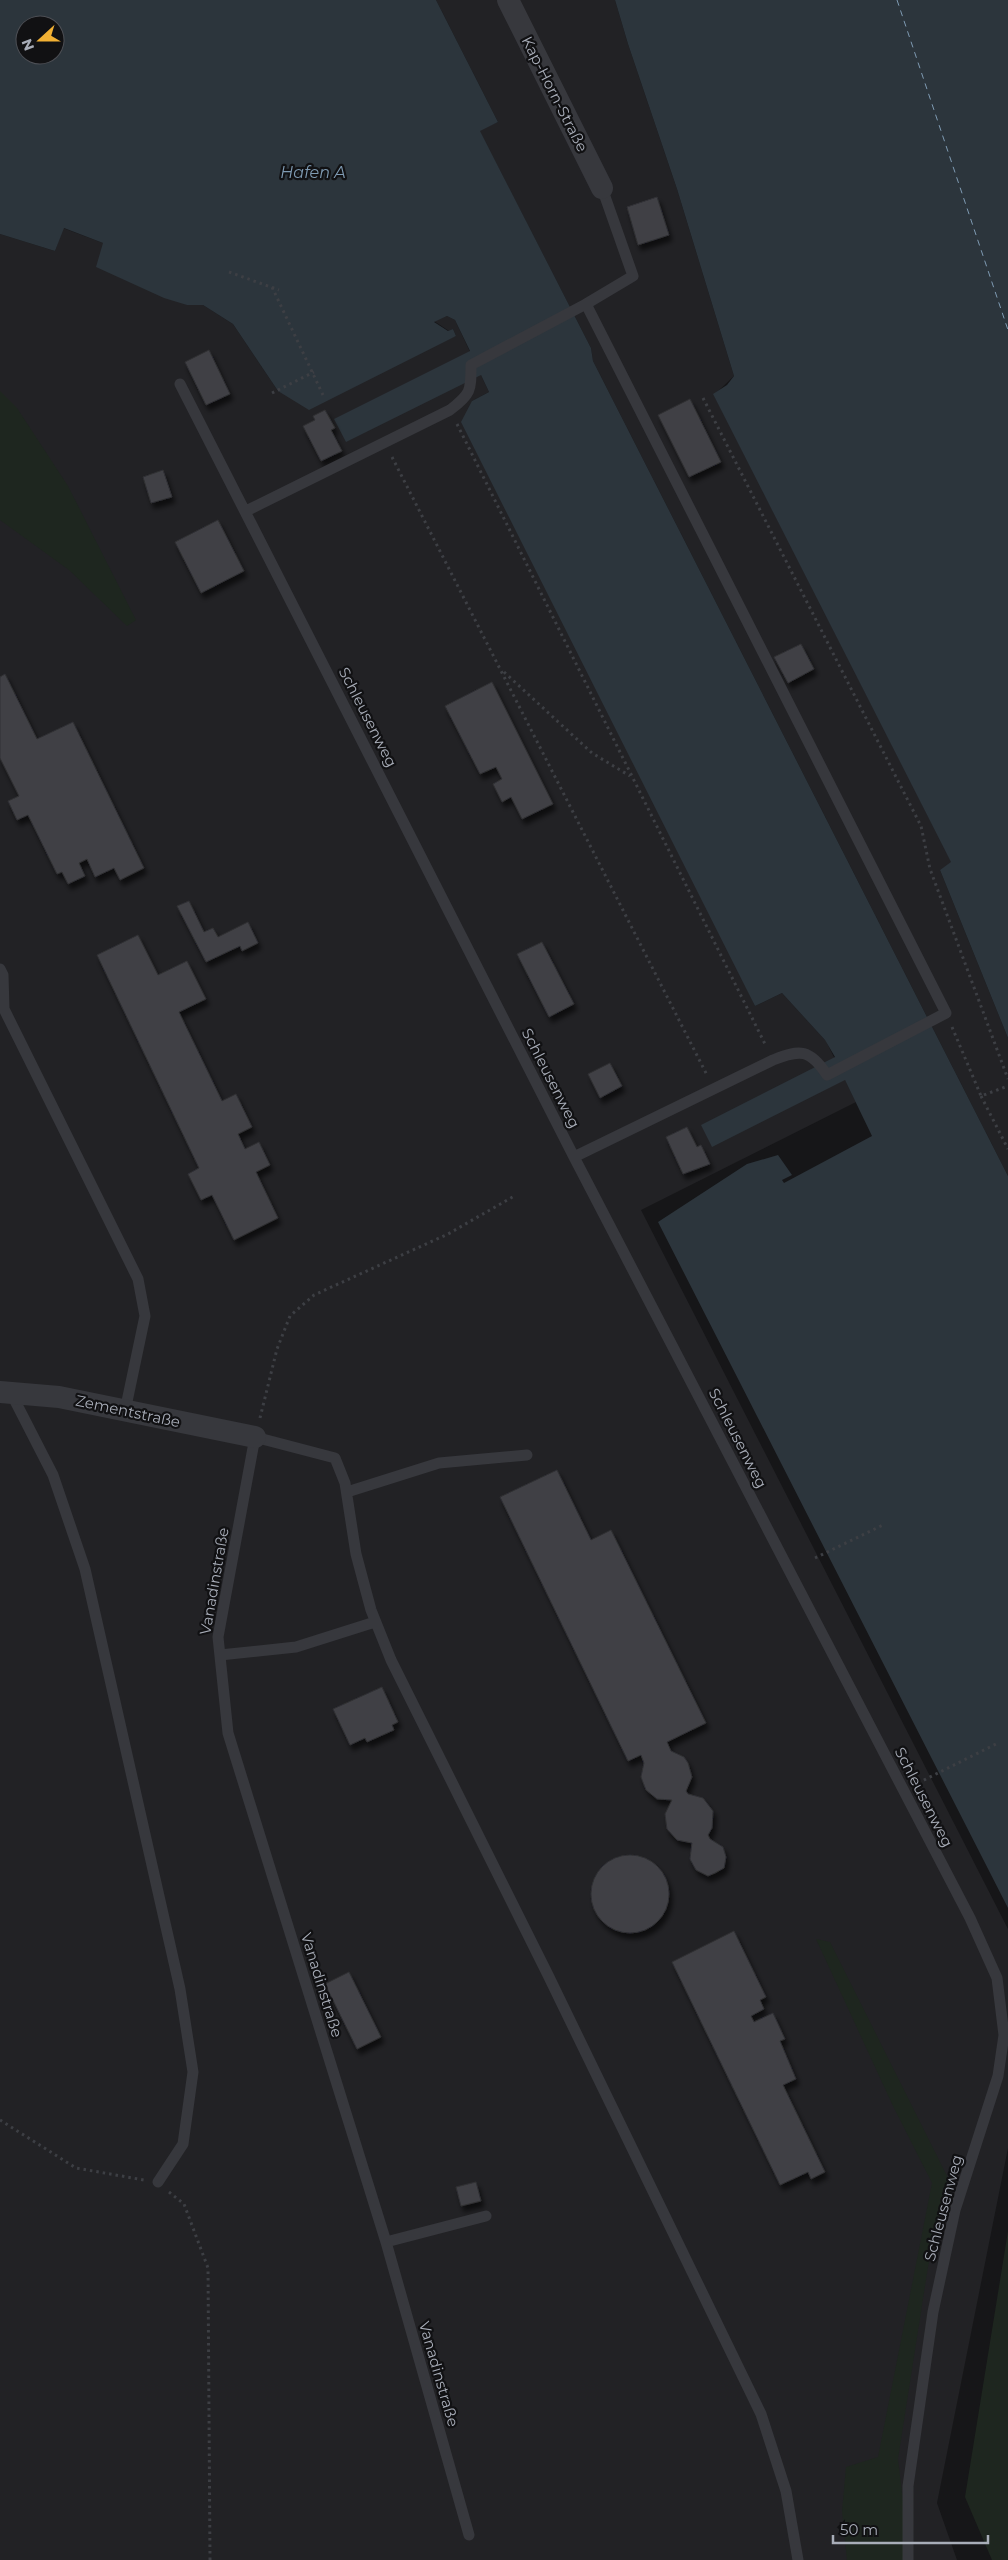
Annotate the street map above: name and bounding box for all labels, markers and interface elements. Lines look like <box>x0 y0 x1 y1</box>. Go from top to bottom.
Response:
north arrow <box>15 15 65 65</box>
street label: Kap-Horn-Straße <box>518 33 592 155</box>
text: N <box>17 36 38 53</box>
water label: Hafen A <box>280 163 346 182</box>
street label: Schleusenweg <box>335 664 401 770</box>
street label: Schleusenweg <box>518 1025 584 1131</box>
street label: Schleusenweg <box>705 1385 771 1491</box>
street label: Zementstraße <box>74 1391 182 1431</box>
street label: Vanadinstraße <box>195 1526 233 1636</box>
street label: Schleusenweg <box>891 1744 957 1850</box>
street label: Vanadinstraße <box>297 1930 347 2040</box>
street label: Schleusenweg <box>920 2153 966 2263</box>
street label: Vanadinstraße <box>415 2319 463 2429</box>
scale bar <box>833 2512 988 2544</box>
text: 50 m <box>840 2520 878 2539</box>

